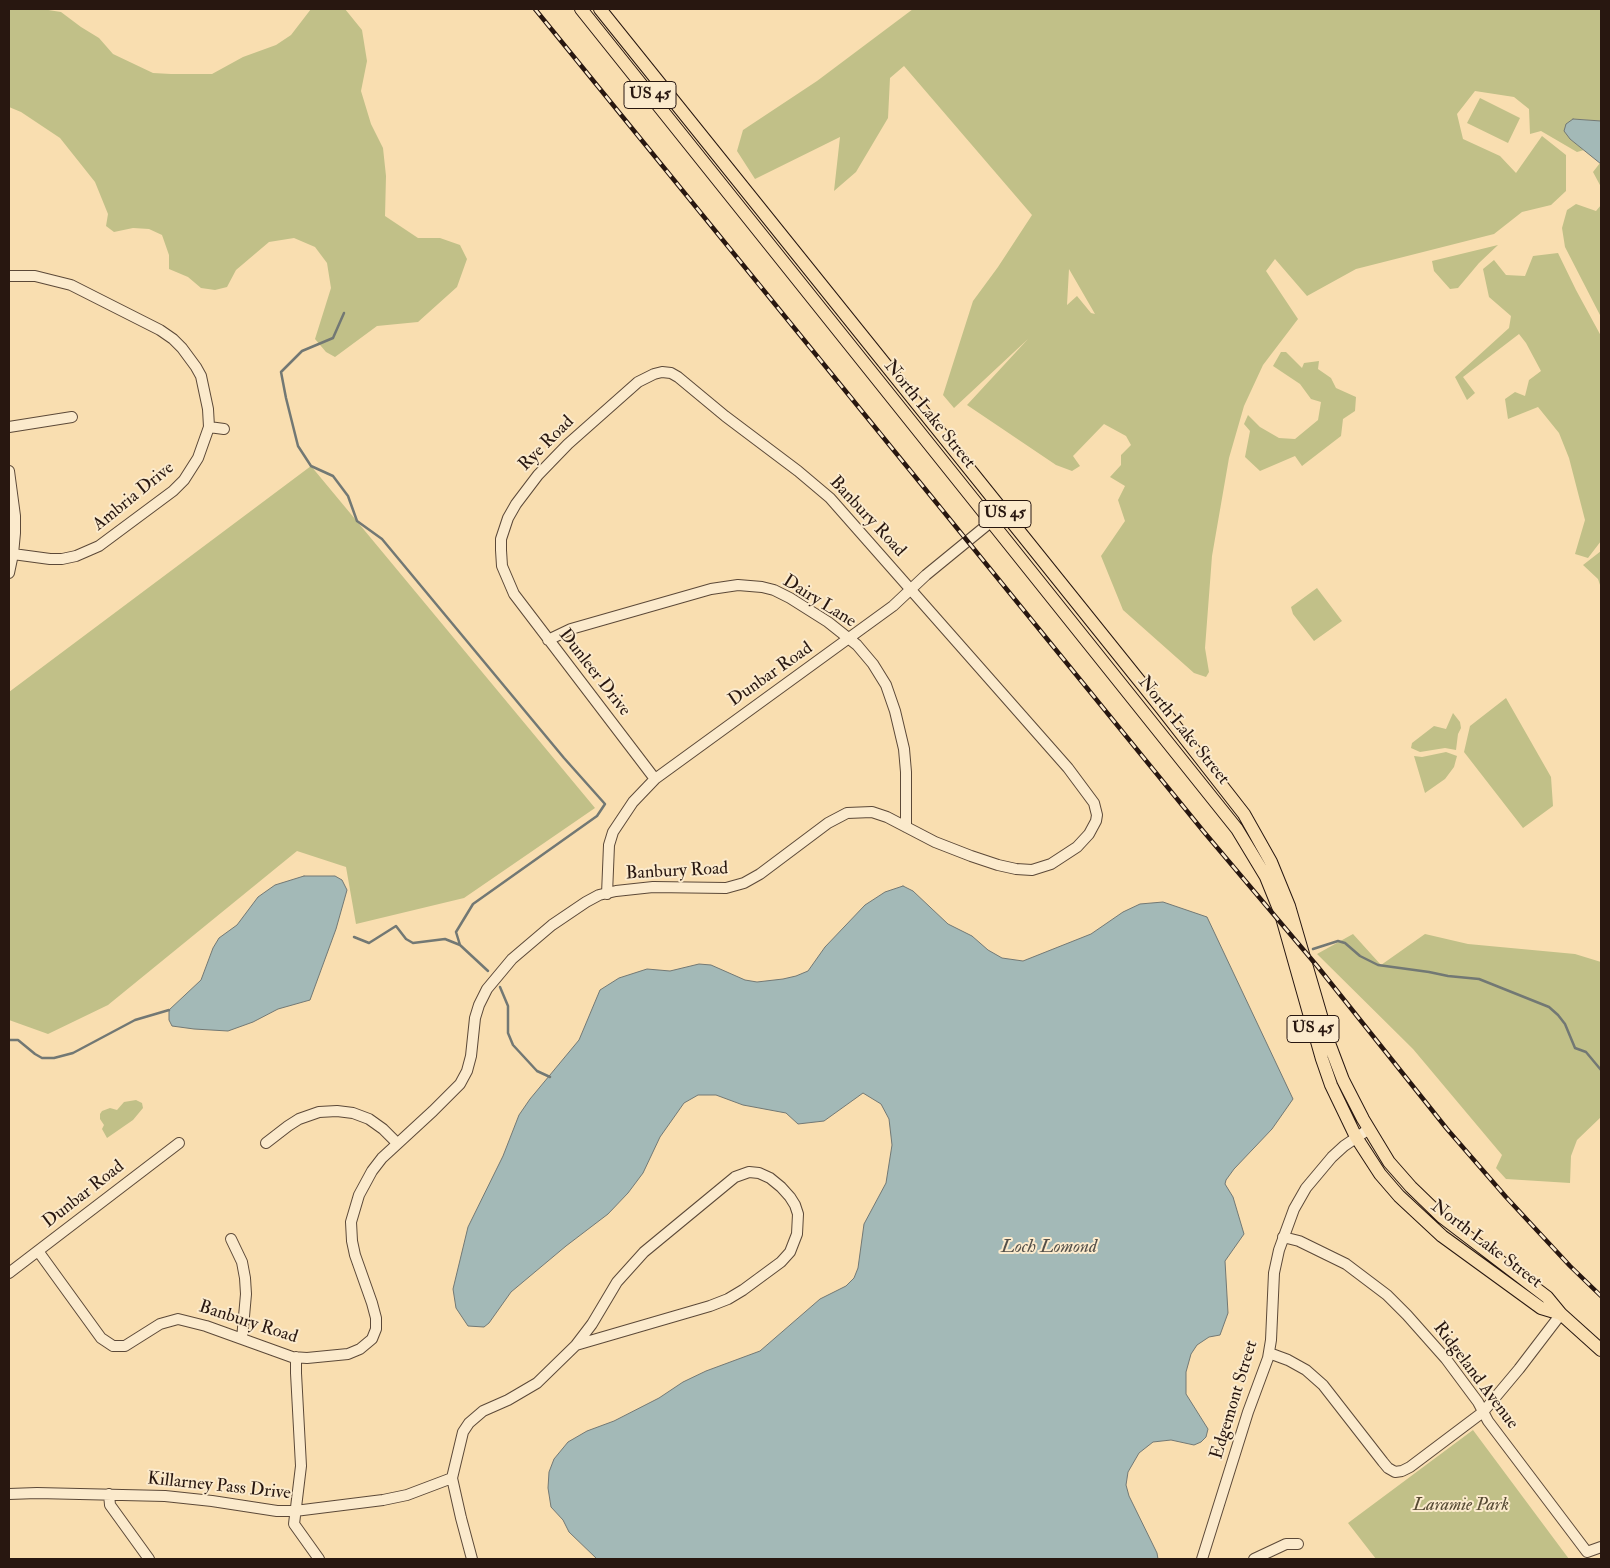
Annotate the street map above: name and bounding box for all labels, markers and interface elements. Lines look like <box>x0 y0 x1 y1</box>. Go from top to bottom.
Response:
road number: US 45 <box>624 82 676 108</box>
street label: North Lake Street <box>879 356 979 474</box>
street label: Rye Road <box>515 412 579 476</box>
street label: Ambria Drive <box>89 458 179 536</box>
street label: Banbury Road <box>824 472 910 562</box>
road number: US 45 <box>979 500 1031 528</box>
street label: Dairy Lane <box>778 571 860 633</box>
street label: Dunleer Drive <box>553 625 635 721</box>
street label: Dunbar Road <box>725 638 817 712</box>
street label: North Lake Street <box>1133 672 1233 790</box>
street label: Banbury Road <box>625 859 729 885</box>
road number: US 45 <box>1287 1016 1339 1042</box>
street label: Dunbar Road <box>39 1156 129 1234</box>
street label: North Lake Street <box>1426 1196 1546 1294</box>
water label: Loch Lomond <box>1001 1237 1097 1259</box>
street label: Banbury Road <box>196 1297 300 1349</box>
street label: Ridgeland Avenue <box>1428 1318 1522 1434</box>
street label: Edgemont Street <box>1207 1338 1263 1462</box>
street label: Killarney Pass Drive <box>146 1469 292 1505</box>
park label: Laramie Park <box>1413 1495 1509 1517</box>

